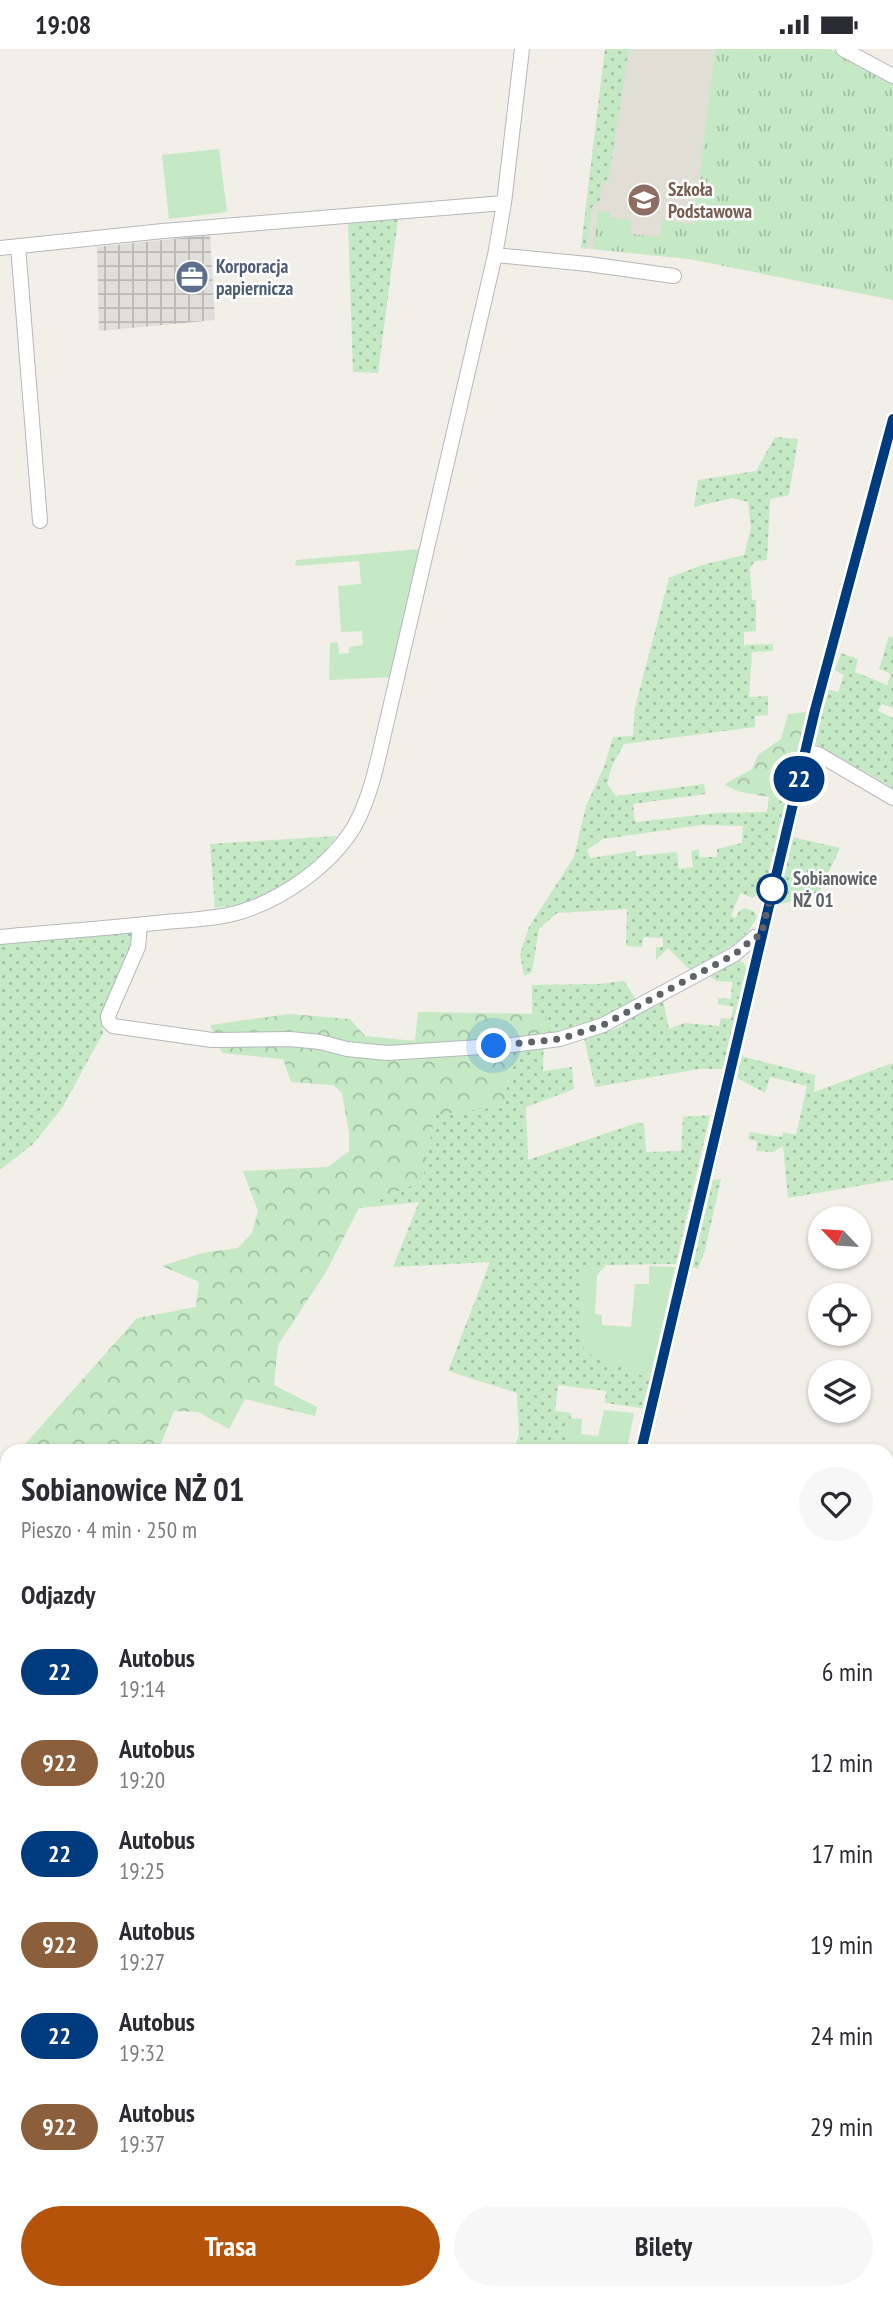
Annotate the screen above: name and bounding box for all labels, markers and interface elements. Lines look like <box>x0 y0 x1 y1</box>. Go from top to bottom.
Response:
text: 19:08 <box>35 8 91 41</box>
place label: Szkoła Podstawowa <box>668 177 752 223</box>
school or university icon: Szkoła Podstawowa <box>625 181 663 219</box>
place label: Korporacja papiernicza <box>216 254 293 300</box>
office icon: Korporacja papiernicza <box>173 258 211 296</box>
line badge: 22 <box>768 756 830 802</box>
text: 22 <box>788 763 810 794</box>
place label: Sobianowice NŻ 01 <box>793 866 877 912</box>
marker: Sobianowice NŻ 01 <box>757 874 787 904</box>
your location <box>476 1028 511 1063</box>
north arrow <box>808 1206 872 1269</box>
map controls <box>808 1206 871 1423</box>
button: locate <box>808 1283 871 1346</box>
button: layers <box>808 1360 871 1423</box>
text: Sobianowice NŻ 01 <box>21 1467 245 1510</box>
button: heart <box>799 1467 873 1541</box>
text: Pieszo · 4 min · 250 m <box>21 1515 197 1544</box>
text: Odjazdy <box>21 1578 95 1611</box>
text: Autobus <box>119 1641 195 1674</box>
text: 6 min <box>822 1655 873 1688</box>
text: 22 <box>48 1656 71 1687</box>
text: 19:14 <box>119 1674 165 1703</box>
text: Autobus <box>119 1732 195 1765</box>
text: 12 min <box>810 1746 873 1779</box>
text: 922 <box>42 1747 77 1778</box>
text: 19:20 <box>119 1765 165 1794</box>
text: Autobus <box>119 1823 195 1856</box>
text: 17 min <box>811 1837 873 1870</box>
text: 22 <box>48 1838 71 1869</box>
text: 19:25 <box>119 1856 165 1885</box>
text: Autobus <box>119 1914 195 1947</box>
text: 19 min <box>810 1928 873 1961</box>
text: 922 <box>42 1929 77 1960</box>
text: 19:27 <box>119 1947 165 1976</box>
text: Autobus <box>119 2005 195 2038</box>
text: 24 min <box>810 2019 873 2052</box>
text: 22 <box>48 2020 71 2051</box>
text: 19:32 <box>119 2038 165 2067</box>
text: Autobus <box>119 2096 195 2129</box>
text: 29 min <box>810 2110 873 2143</box>
text: 922 <box>42 2111 77 2142</box>
text: 19:37 <box>119 2129 165 2158</box>
button: Trasa <box>21 2206 440 2286</box>
button: Bilety <box>454 2206 873 2286</box>

